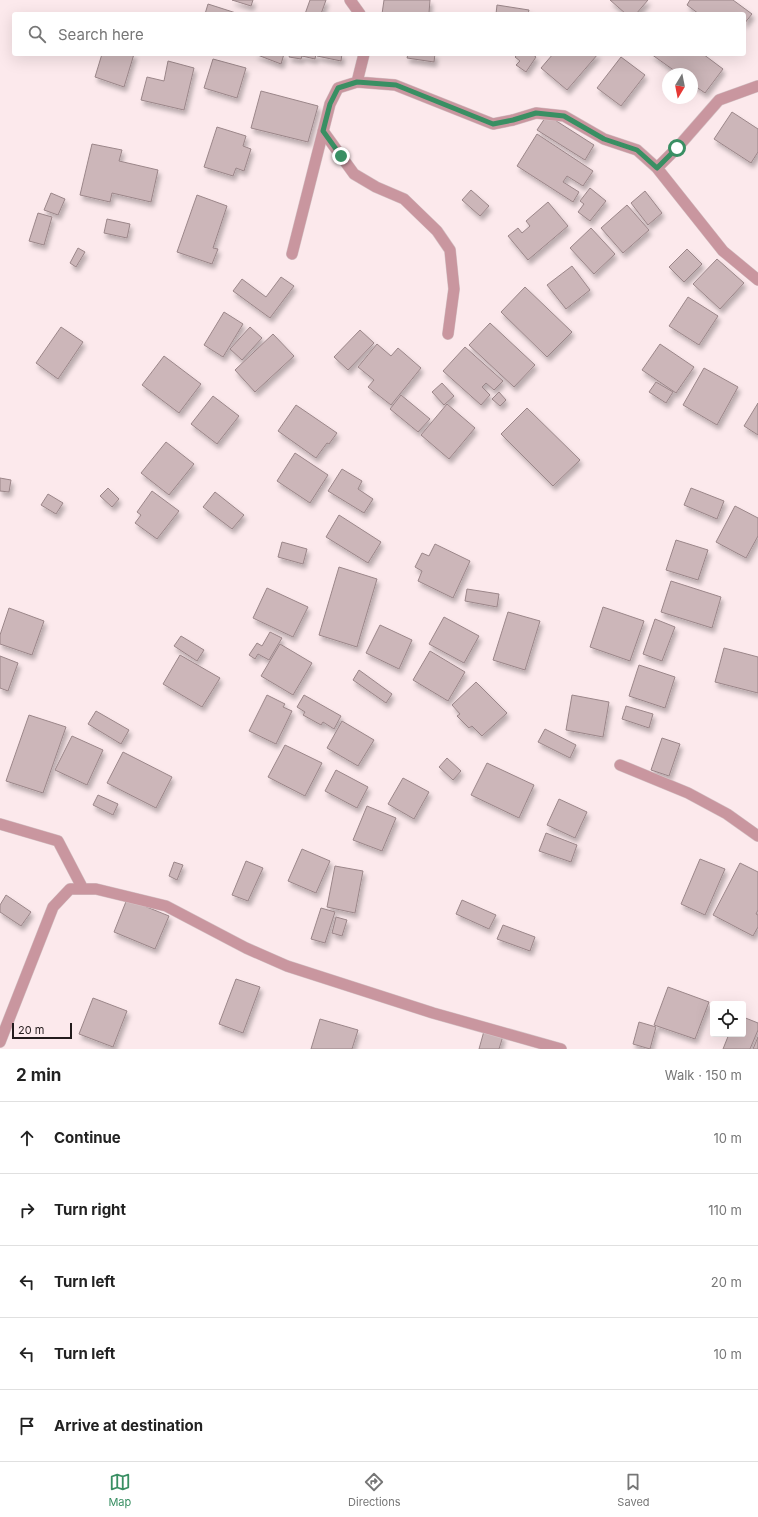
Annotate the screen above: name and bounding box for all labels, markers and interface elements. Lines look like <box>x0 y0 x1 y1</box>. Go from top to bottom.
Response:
search box <box>12 12 746 56</box>
icon: search <box>26 23 48 45</box>
text: Search here <box>58 25 144 44</box>
north arrow <box>662 68 698 104</box>
route start <box>668 139 686 157</box>
route end <box>332 147 350 165</box>
map controls <box>710 1001 746 1037</box>
button: locate <box>710 1001 746 1037</box>
scale bar <box>12 1021 72 1040</box>
text: 20 m <box>18 1023 44 1037</box>
text: 2 min <box>16 1065 61 1085</box>
text: Walk · 150 m <box>665 1067 742 1083</box>
icon: ahead <box>16 1127 38 1149</box>
text: Continue <box>54 1128 121 1147</box>
text: 10 m <box>713 1130 742 1146</box>
icon: right <box>16 1199 38 1221</box>
text: Turn right <box>54 1200 126 1219</box>
text: 110 m <box>708 1202 742 1218</box>
icon: left <box>16 1271 38 1293</box>
text: Turn left <box>54 1272 115 1291</box>
text: 20 m <box>711 1274 742 1290</box>
icon: left <box>16 1343 38 1365</box>
text: Turn left <box>54 1344 115 1363</box>
text: 10 m <box>713 1346 742 1362</box>
icon: arrive <box>16 1415 38 1437</box>
text: Arrive at destination <box>54 1416 203 1435</box>
tab: Map <box>108 1471 131 1509</box>
tab: Directions <box>348 1471 401 1509</box>
tab: Saved <box>617 1471 650 1509</box>

